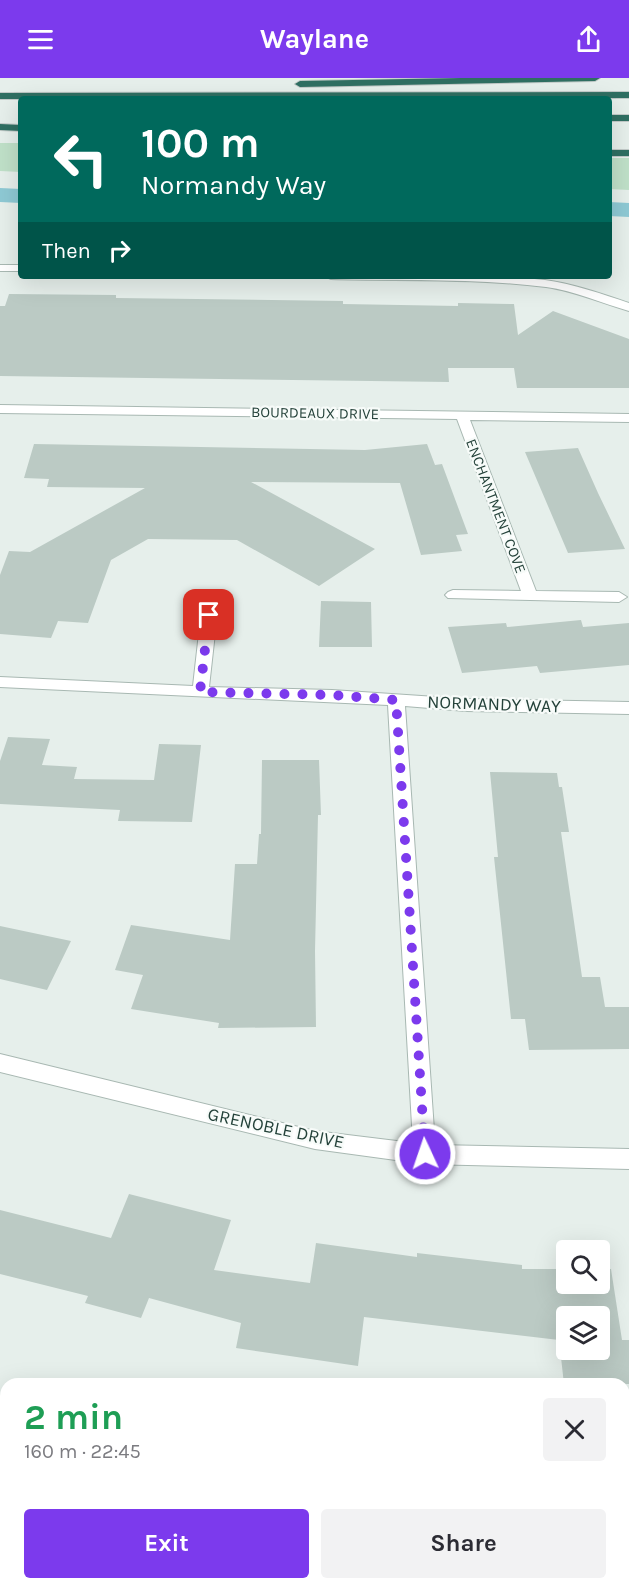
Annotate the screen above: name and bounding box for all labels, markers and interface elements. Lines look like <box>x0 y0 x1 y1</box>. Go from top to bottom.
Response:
icon: menu <box>24 23 57 56</box>
text: Waylane <box>260 23 369 55</box>
icon: share <box>572 23 605 56</box>
text: 100 m <box>141 118 260 168</box>
icon: left <box>42 120 120 198</box>
text: Normandy Way <box>141 169 326 201</box>
icon: right <box>103 234 136 267</box>
text: Then <box>42 238 91 264</box>
street label: BOURDEAUX DRIVE <box>251 403 379 423</box>
street label: ENCHANTMENT COVE <box>462 436 530 576</box>
pin <box>183 589 234 640</box>
icon: arrive <box>192 598 225 631</box>
street label: NORMANDY WAY <box>427 691 561 717</box>
street label: GRENOBLE DRIVE <box>206 1103 346 1153</box>
position arrow <box>393 1122 457 1186</box>
map controls <box>556 1240 610 1360</box>
button: search <box>556 1240 610 1294</box>
button: layers <box>556 1306 610 1360</box>
text: 2 min <box>24 1396 123 1438</box>
button: close <box>543 1398 606 1461</box>
text: 160 m · 22:45 <box>24 1440 141 1463</box>
button: Exit <box>24 1509 309 1578</box>
button: Share <box>321 1509 606 1578</box>

